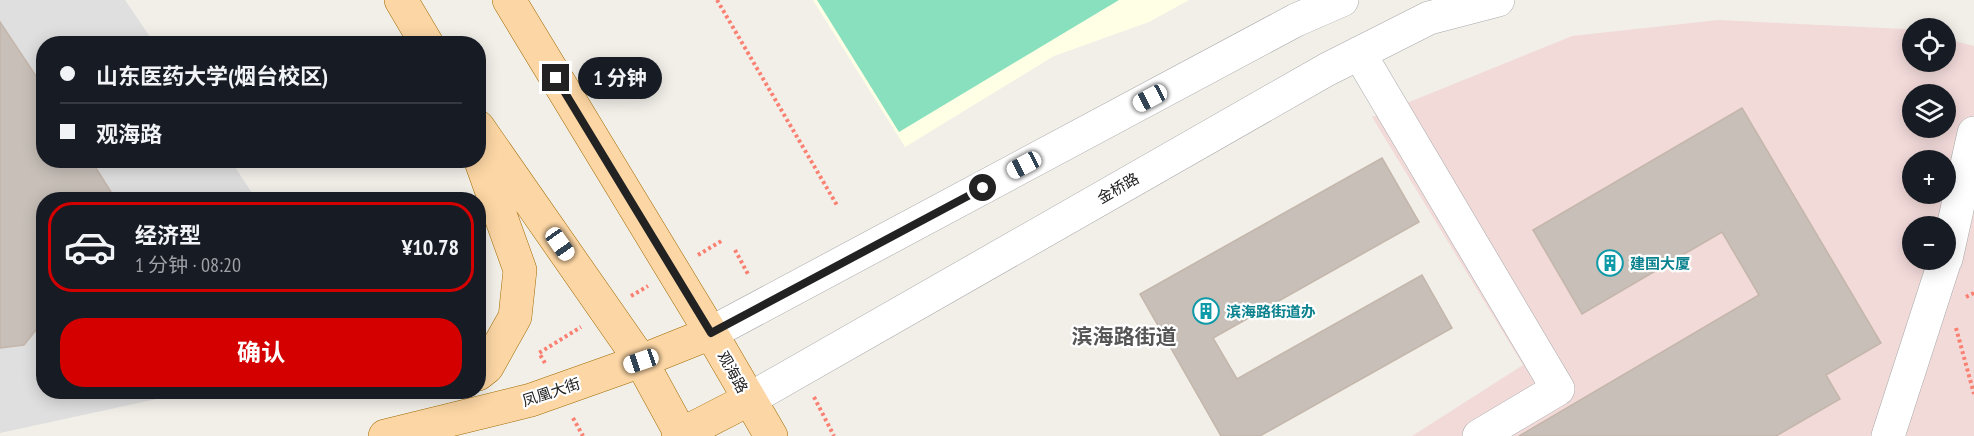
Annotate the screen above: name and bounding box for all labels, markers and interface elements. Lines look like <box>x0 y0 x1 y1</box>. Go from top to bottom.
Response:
map controls <box>1902 18 1956 270</box>
button: locate <box>1902 18 1956 72</box>
callout: 1 分钟 <box>577 57 661 99</box>
text: 山东医药大学(烟台校区) <box>96 62 328 90</box>
route end <box>542 64 569 91</box>
text: 1 分钟 <box>593 65 647 91</box>
car <box>1130 82 1170 114</box>
button: layers <box>1902 84 1956 138</box>
text: 观海路 <box>96 120 162 148</box>
car <box>1004 149 1044 181</box>
button: + <box>1902 150 1956 204</box>
street label: 金桥路 <box>1094 169 1142 207</box>
route start <box>969 174 996 201</box>
button: − <box>1902 216 1956 270</box>
icon: car <box>63 220 117 274</box>
text: 经济型 <box>135 221 201 249</box>
car <box>542 224 578 264</box>
text: ¥10.78 <box>402 233 459 261</box>
building icon: 建国大厦 <box>1595 248 1625 278</box>
text: 1 分钟 · 08:20 <box>135 252 241 278</box>
place label: 建国大厦 <box>1630 254 1690 273</box>
building icon: 滨海路街道办 <box>1191 296 1221 326</box>
place label: 滨海路街道办 <box>1226 302 1316 321</box>
button: 确认 <box>60 318 462 387</box>
district label: 滨海路街道 <box>1072 323 1177 350</box>
car <box>621 347 661 375</box>
street label: 观海路 <box>714 348 752 396</box>
street label: 凤凰大街 <box>520 374 582 410</box>

